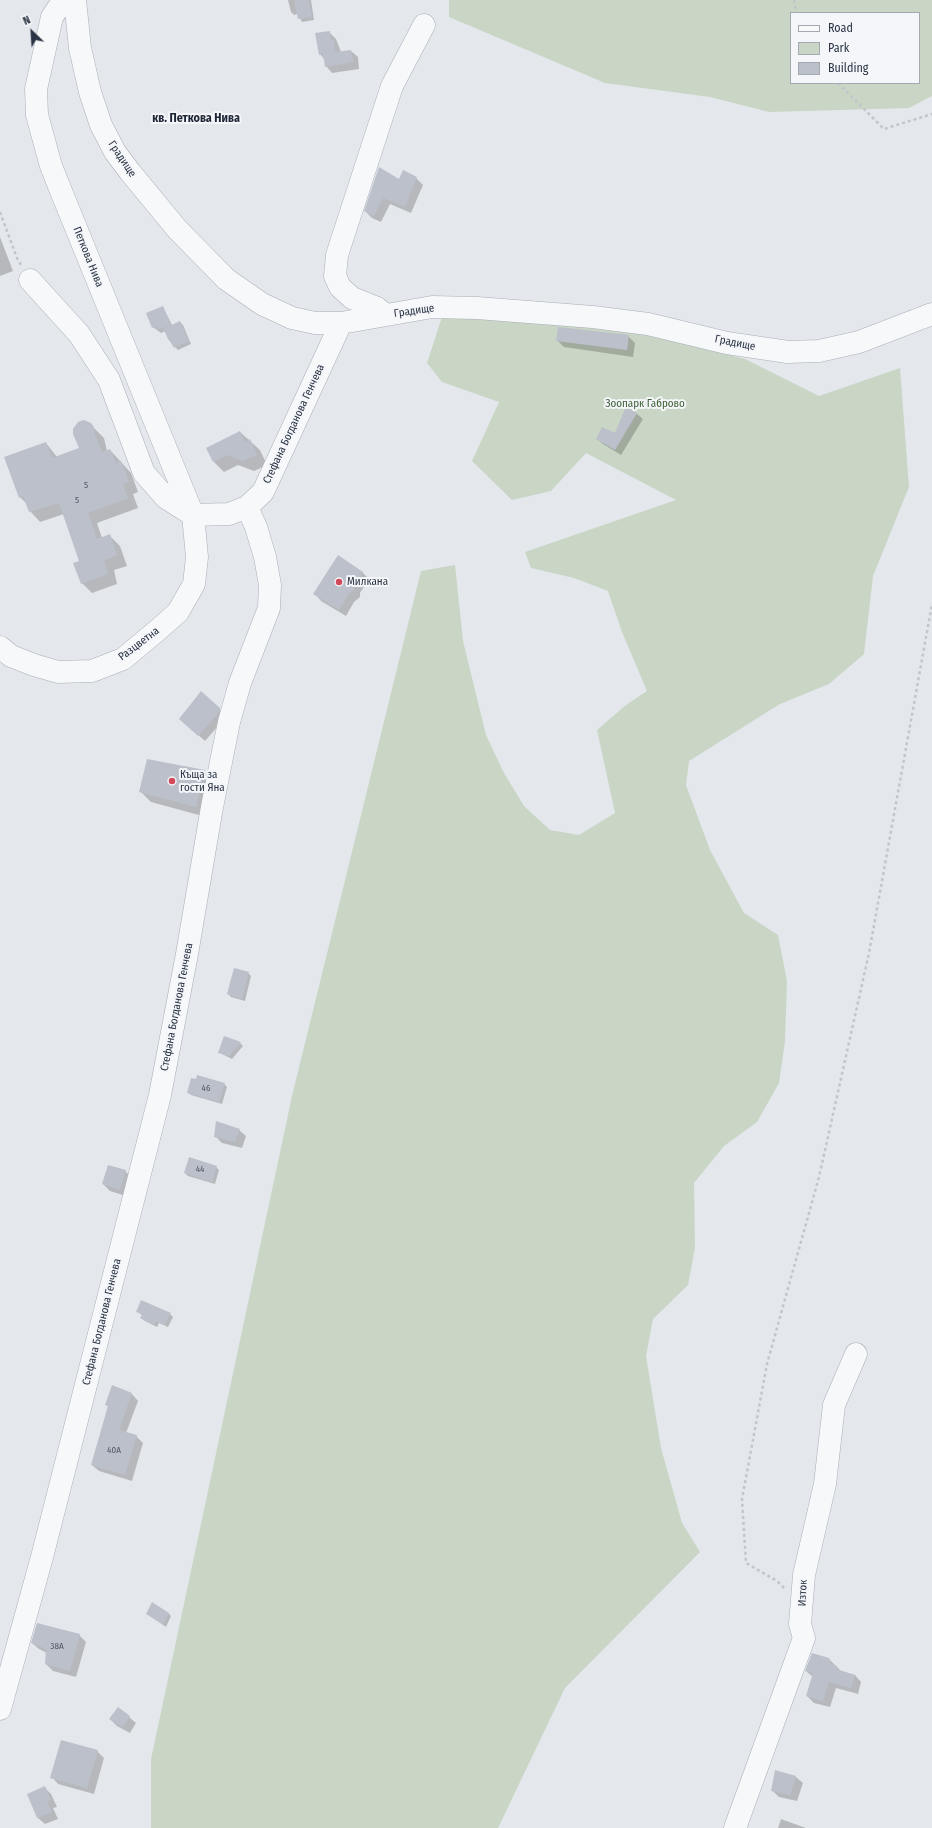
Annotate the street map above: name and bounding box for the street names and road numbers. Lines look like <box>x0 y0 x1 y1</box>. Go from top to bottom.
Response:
street label: Градище <box>105 138 139 180</box>
street label: Петкова Нива <box>70 225 106 289</box>
street label: Градище <box>393 302 435 320</box>
street label: Градище <box>714 333 756 353</box>
street label: Стефана Богданова Генчева <box>261 362 327 486</box>
street label: Разцветна <box>116 624 162 664</box>
street label: Стефана Богданова Генчева <box>158 942 196 1072</box>
street label: Стефана Богданова Генчева <box>80 1257 124 1387</box>
street label: Изток <box>796 1579 810 1607</box>

